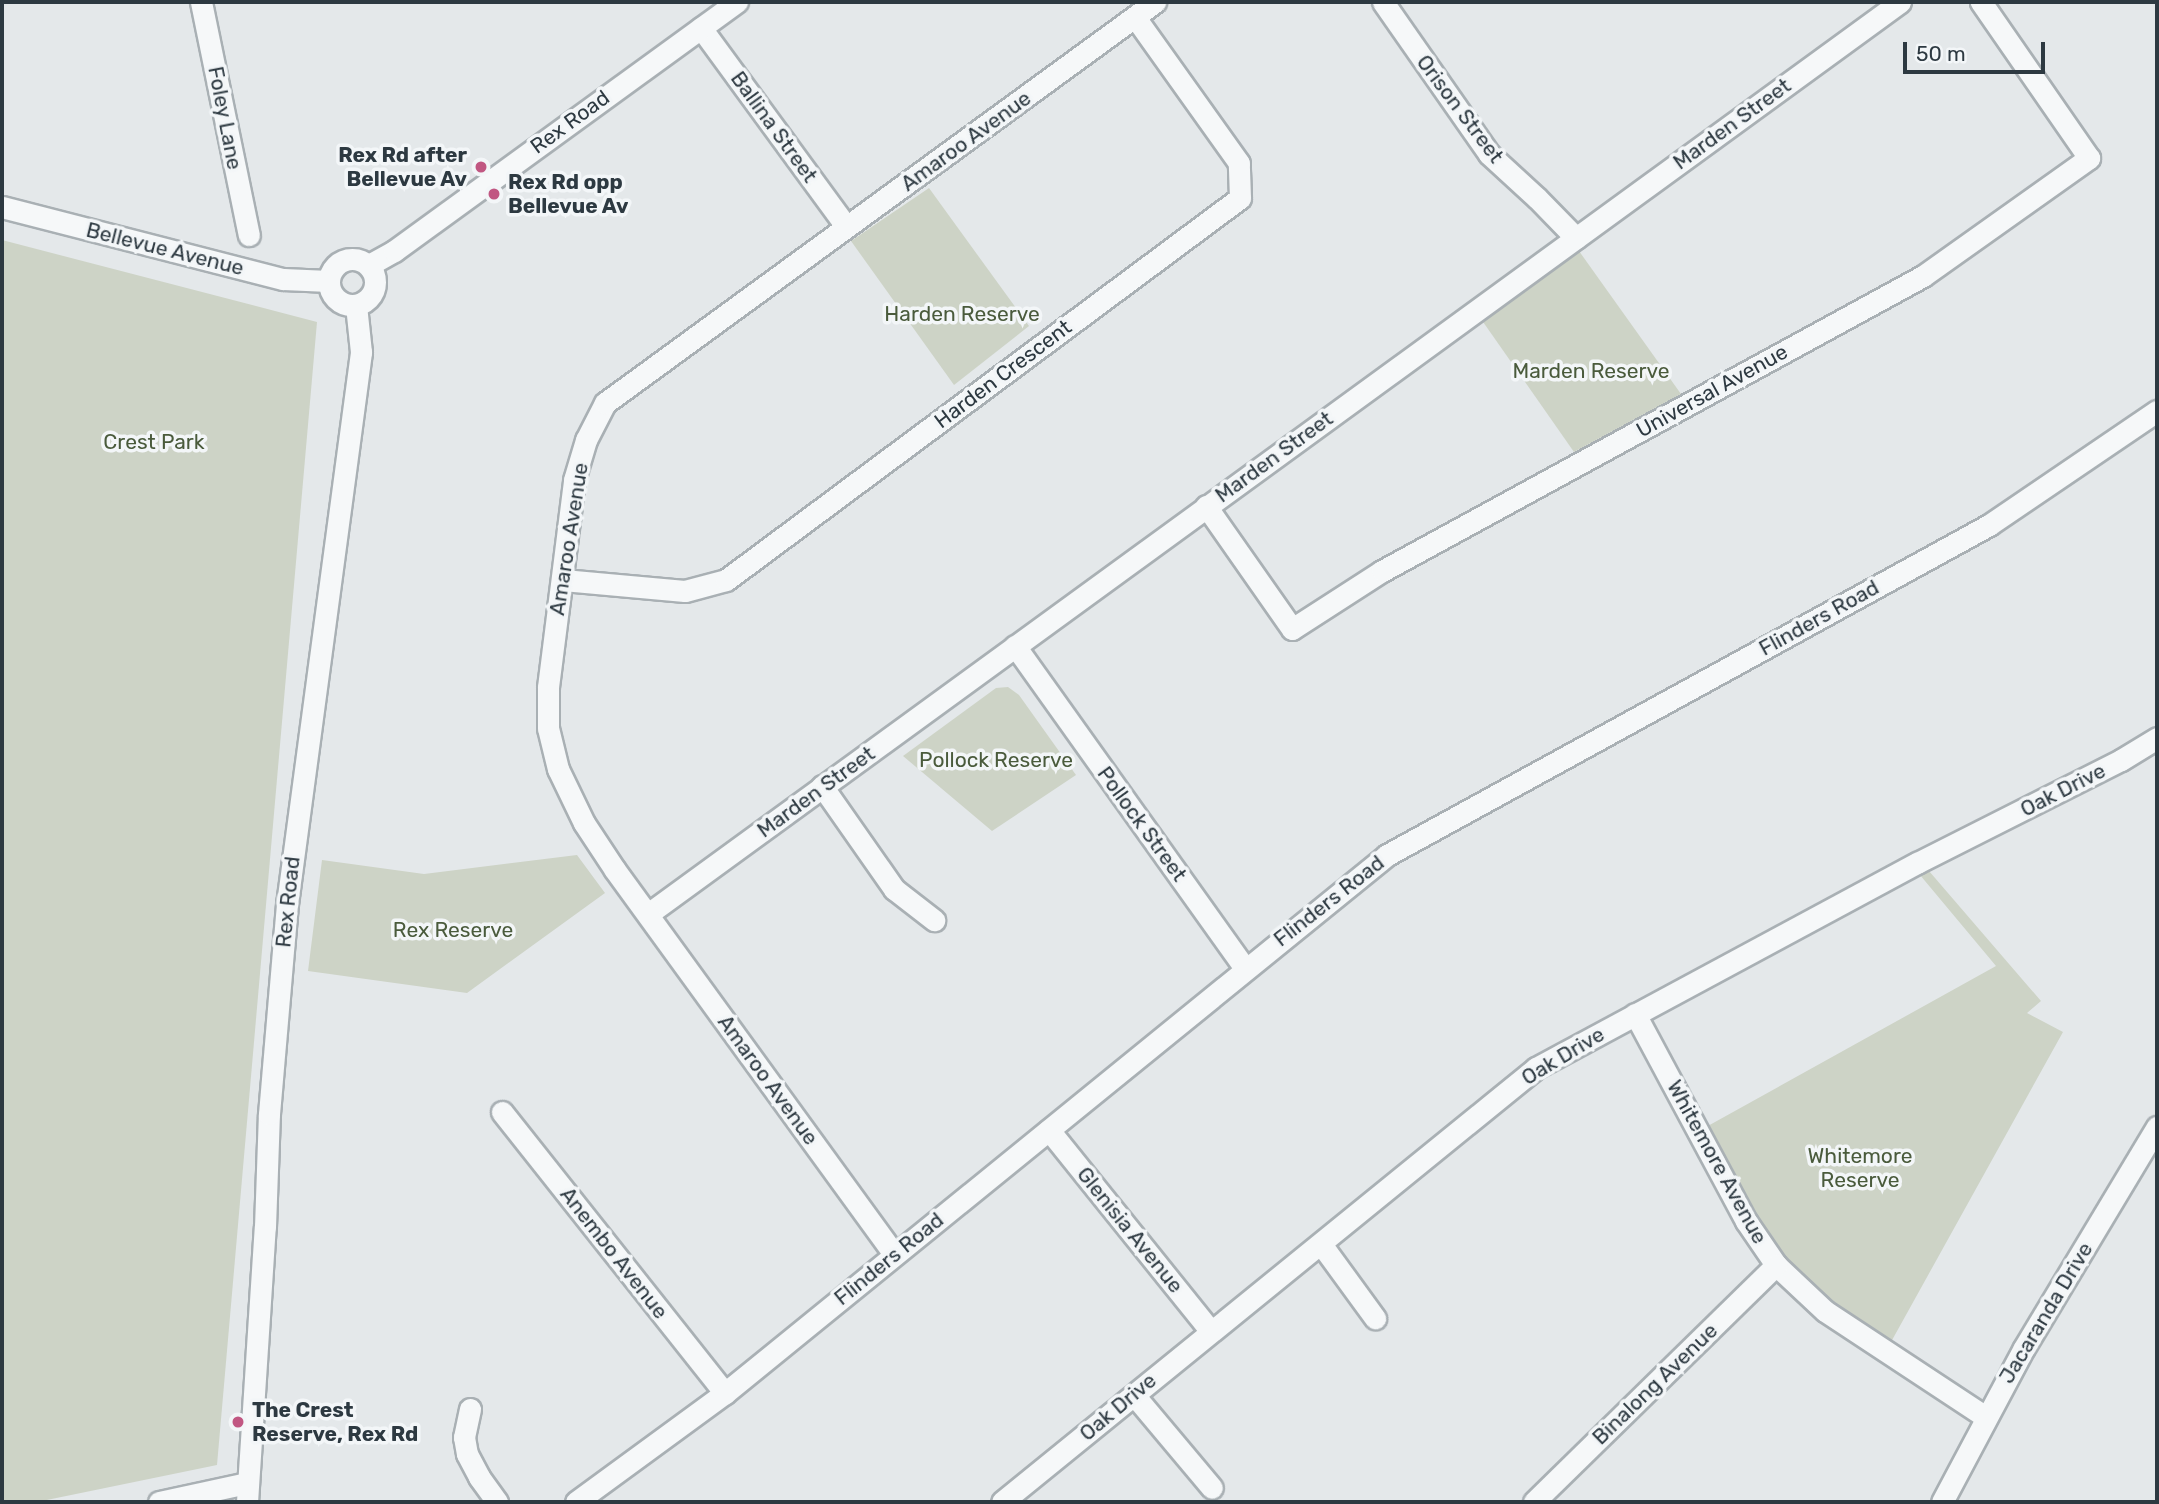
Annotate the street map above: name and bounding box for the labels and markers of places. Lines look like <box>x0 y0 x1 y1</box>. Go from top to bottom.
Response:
place label: Rex Rd after Bellevue Av <box>338 142 467 192</box>
marker: Rex Rd after Bellevue Av <box>473 159 489 175</box>
place label: Rex Rd opp Bellevue Av <box>508 169 629 219</box>
marker: Rex Rd opp Bellevue Av <box>486 186 502 202</box>
place label: The Crest Reserve, Rex Rd <box>252 1397 418 1447</box>
marker: The Crest Reserve, Rex Rd <box>230 1414 246 1430</box>

